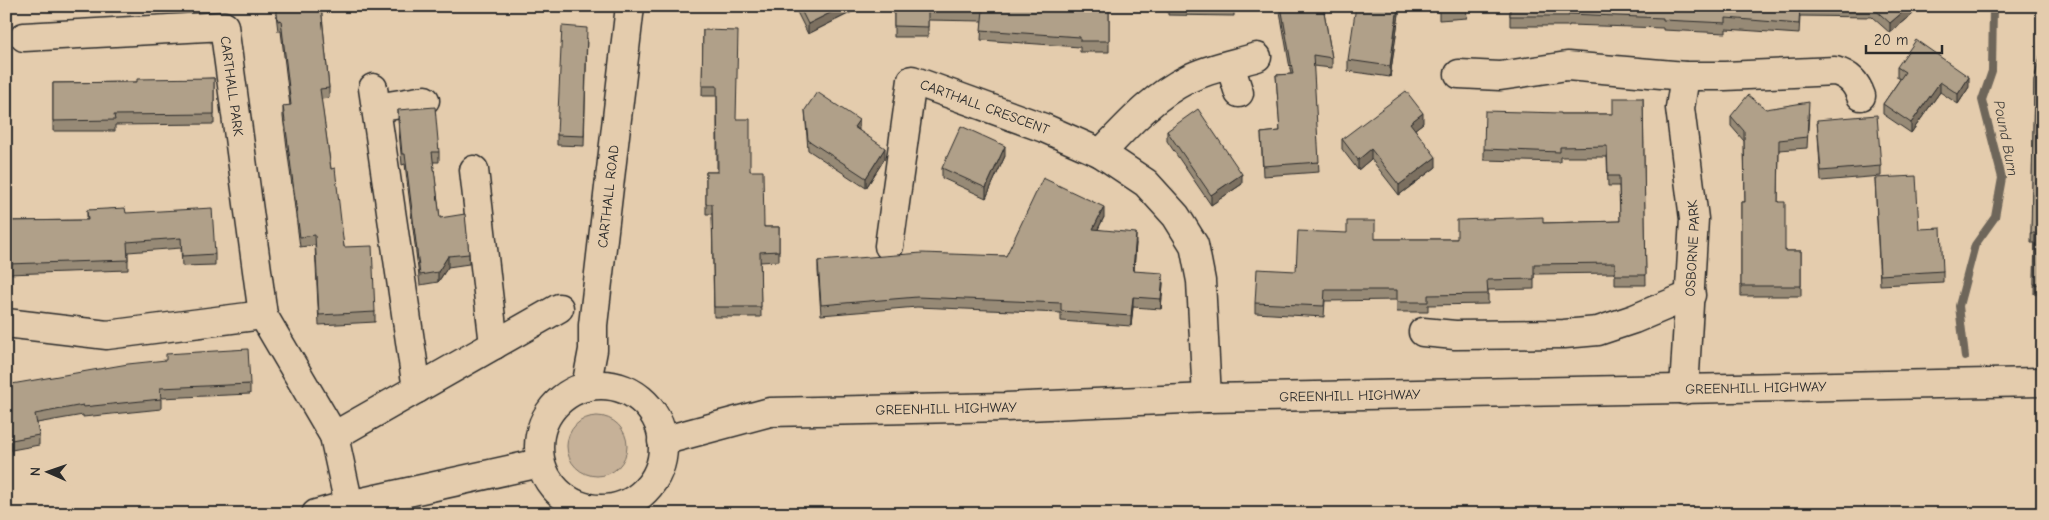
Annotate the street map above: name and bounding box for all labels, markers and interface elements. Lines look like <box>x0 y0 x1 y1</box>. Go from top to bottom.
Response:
scale bar <box>1866 22 1943 54</box>
text: 20 m <box>1874 31 1908 49</box>
street label: CARTHALL PARK <box>217 35 247 137</box>
street label: CARTHALL CRESCENT <box>918 75 1053 138</box>
water label: Pound Burn <box>1990 99 2022 177</box>
street label: CARTHALL ROAD <box>593 144 622 249</box>
street label: OSBORNE PARK <box>1681 199 1703 297</box>
street label: GREENHILL HIGHWAY <box>1685 378 1827 397</box>
street label: GREENHILL HIGHWAY <box>1279 385 1421 405</box>
street label: GREENHILL HIGHWAY <box>875 398 1018 418</box>
north arrow <box>22 448 72 498</box>
text: N <box>27 467 44 476</box>

